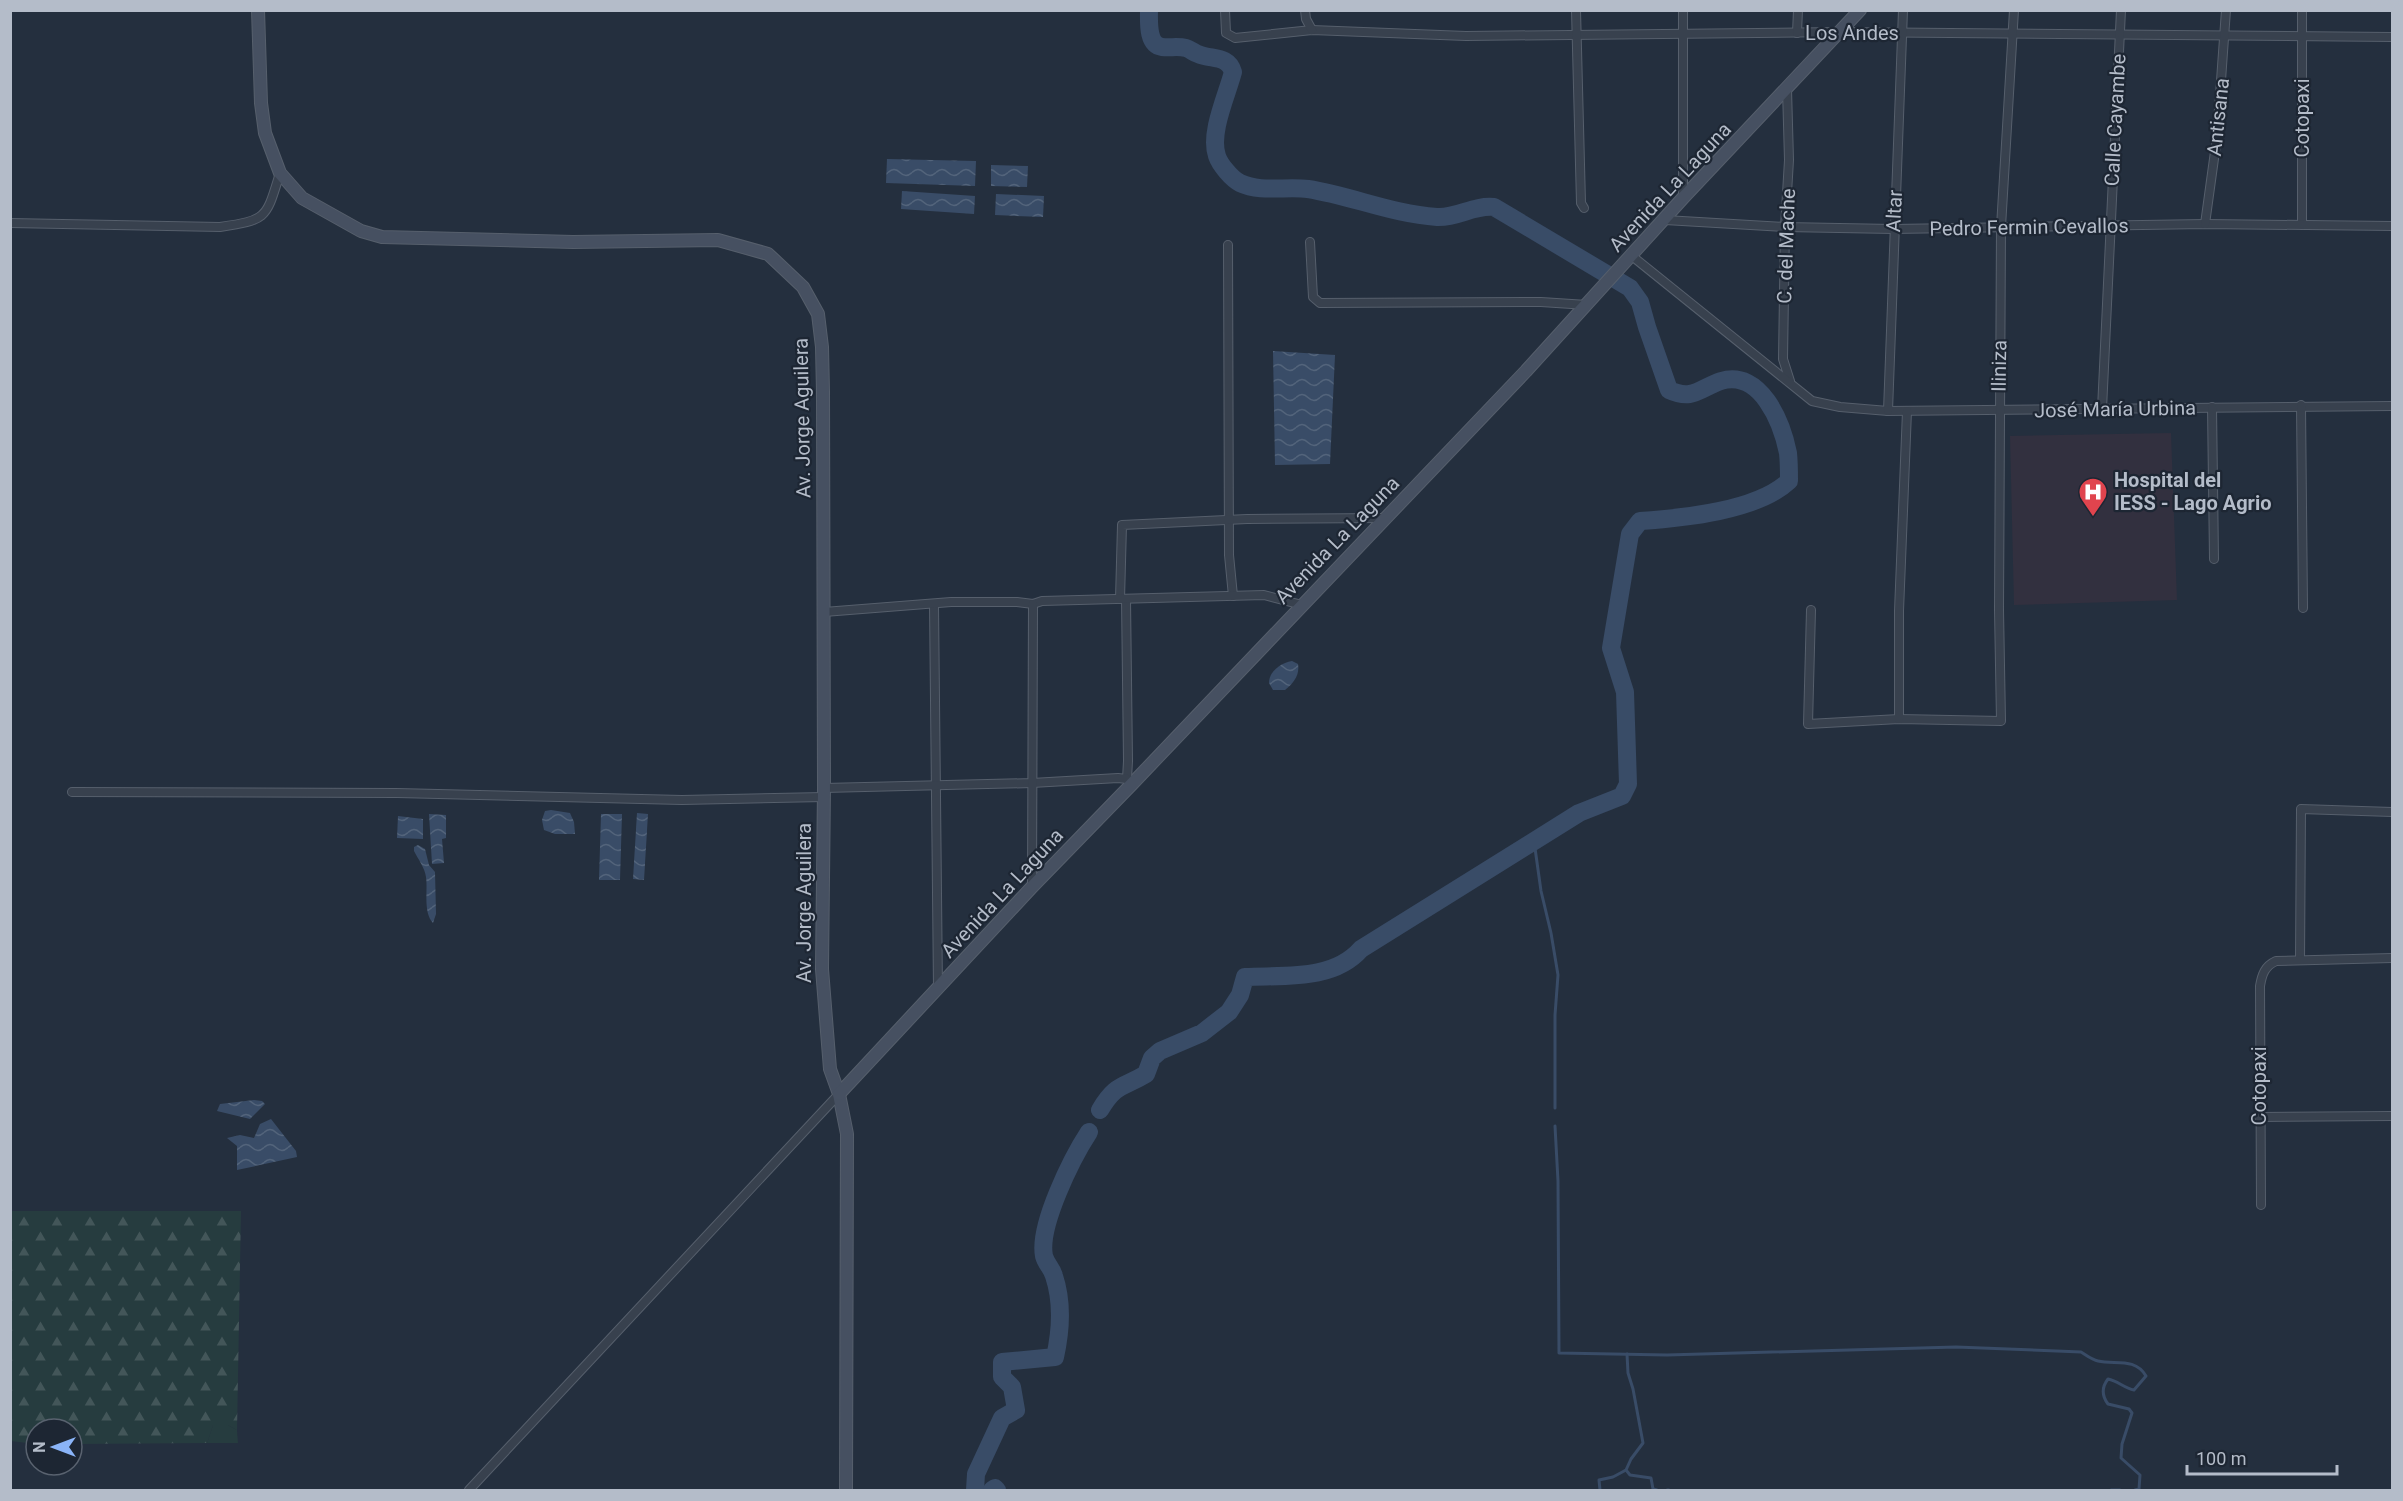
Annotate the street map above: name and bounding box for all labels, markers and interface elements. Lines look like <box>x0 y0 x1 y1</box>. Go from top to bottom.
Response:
street label: Los Andes <box>1805 21 1899 45</box>
street label: Calle Cayambe <box>2100 53 2130 187</box>
street label: Antisana <box>2202 77 2234 157</box>
street label: Cotopaxi <box>2290 78 2314 158</box>
street label: Avenida La Laguna <box>1604 117 1736 257</box>
street label: C. del Mache <box>1772 188 1800 304</box>
street label: Altar <box>1881 189 1907 233</box>
street label: Pedro Fermin Cevallos <box>1929 213 2129 241</box>
street label: Av. Jorge Aguilera <box>789 338 815 498</box>
street label: Iliniza <box>1987 340 2011 392</box>
street label: José María Urbina <box>2034 396 2196 422</box>
place label: Hospital del IESS - Lago Agrio <box>2114 468 2272 515</box>
street label: Avenida La Laguna <box>1270 471 1404 609</box>
hospital icon: Hospital del IESS - Lago Agrio <box>2077 476 2109 518</box>
street label: Av. Jorge Aguilera <box>792 823 816 983</box>
street label: Avenida La Laguna <box>936 823 1068 963</box>
street label: Cotopaxi <box>2247 1046 2271 1126</box>
north arrow <box>24 1417 84 1477</box>
scale bar <box>2187 1438 2337 1476</box>
text: N <box>30 1441 49 1453</box>
text: 100 m <box>2196 1448 2247 1469</box>

